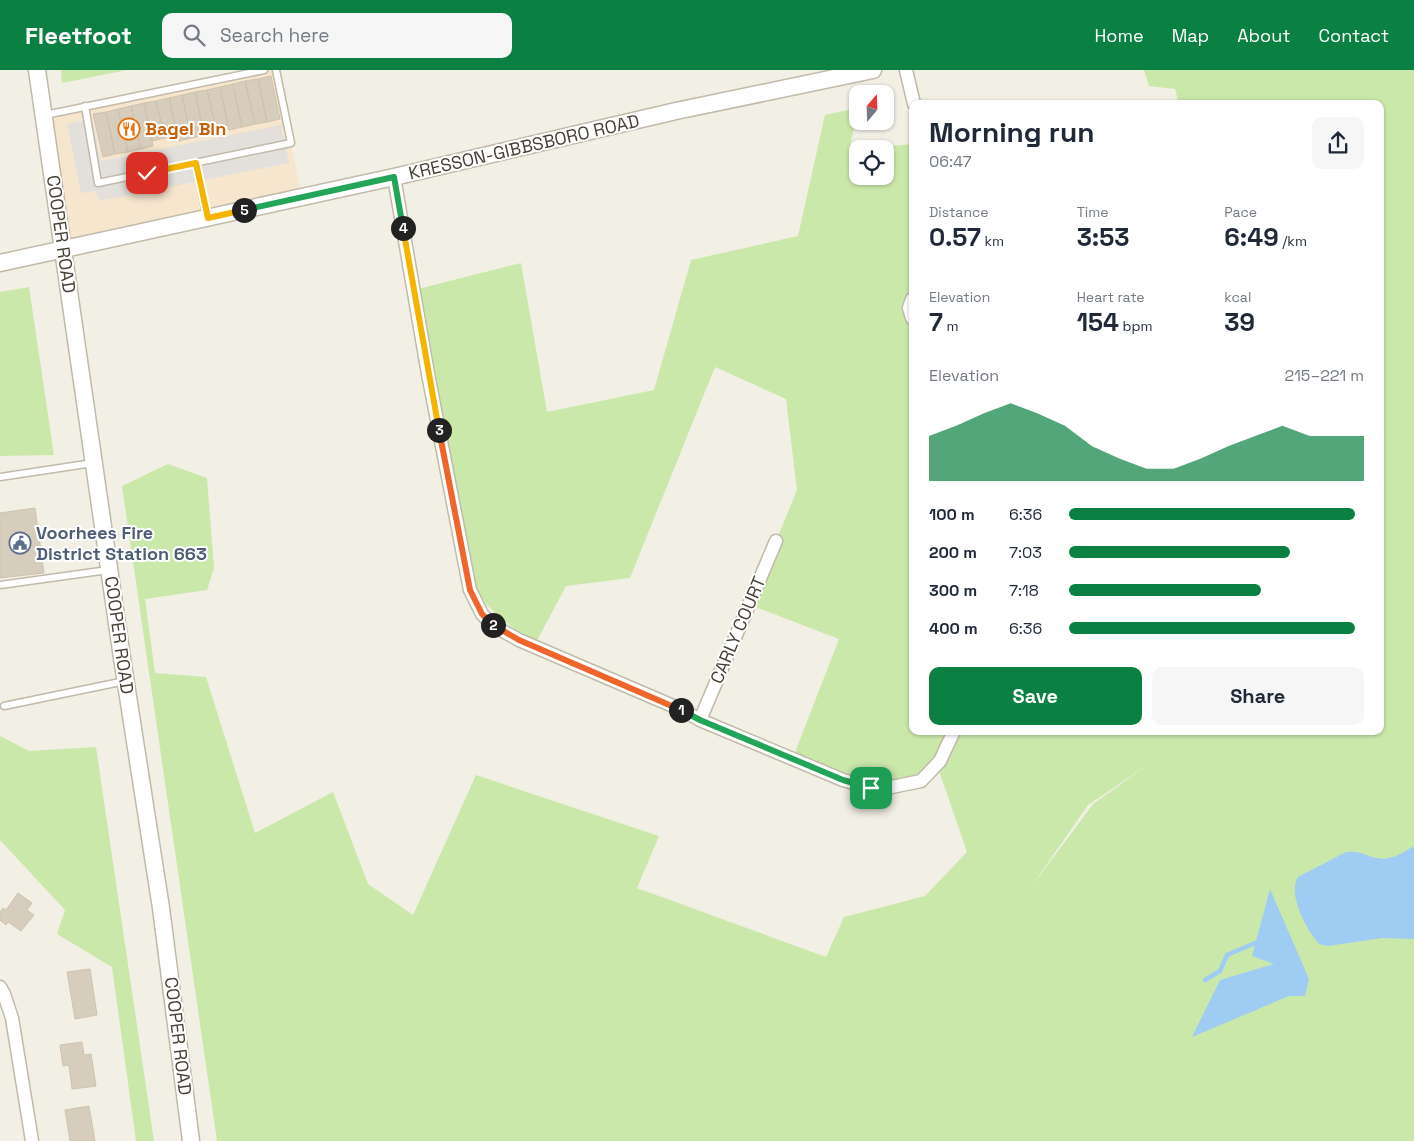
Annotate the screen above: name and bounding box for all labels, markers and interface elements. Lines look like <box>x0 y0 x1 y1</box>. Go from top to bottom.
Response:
search box <box>162 13 512 58</box>
text: Fleetfoot <box>25 20 132 51</box>
icon: search <box>180 21 208 49</box>
text: Search here <box>220 23 329 48</box>
text: Home <box>1095 24 1144 47</box>
text: Map <box>1172 24 1209 47</box>
text: About <box>1237 24 1291 47</box>
text: Contact <box>1319 24 1389 47</box>
north arrow <box>849 85 894 130</box>
map controls <box>849 85 894 185</box>
street label: KRESSON-GIBBSBORO ROAD <box>406 109 642 184</box>
text: Morning run <box>929 114 1094 150</box>
restaurant icon: Bagel Bin <box>117 117 141 141</box>
place label: Bagel Bin <box>145 117 226 140</box>
button: share <box>1312 117 1364 169</box>
button: locate <box>849 140 894 185</box>
text: 06:47 <box>929 151 972 172</box>
pin <box>126 152 168 194</box>
icon: check <box>133 159 161 187</box>
street label: COOPER ROAD <box>42 173 81 294</box>
pin: 5 <box>232 198 256 222</box>
text: 5 <box>240 201 249 219</box>
text: Distance <box>929 203 989 221</box>
text: Time <box>1077 203 1109 221</box>
text: Pace <box>1224 203 1257 221</box>
pin: 4 <box>390 216 416 240</box>
text: 4 <box>399 219 408 237</box>
text: 0.57 <box>929 221 981 253</box>
text: 3:53 <box>1077 221 1130 253</box>
text: 6:49 <box>1224 221 1279 253</box>
text: km <box>981 232 1004 250</box>
text: /km <box>1279 232 1307 250</box>
text: Elevation <box>929 288 990 306</box>
text: Heart rate <box>1077 288 1145 306</box>
text: kcal <box>1224 288 1251 306</box>
text: 7 <box>929 306 943 338</box>
text: 154 <box>1077 306 1119 338</box>
text: 39 <box>1224 306 1255 338</box>
text: m <box>943 317 959 335</box>
text: bpm <box>1119 317 1153 335</box>
text: Elevation <box>929 365 999 386</box>
text: 215–221 m <box>1285 365 1364 386</box>
pin: 3 <box>426 418 452 442</box>
text: 3 <box>435 421 444 439</box>
text: 100 m <box>929 504 975 525</box>
text: 6:36 <box>1009 504 1042 525</box>
place label: Voorhees Fire District Station 663 <box>36 521 207 565</box>
public building icon: Voorhees Fire District Station 663 <box>8 531 32 555</box>
text: 200 m <box>929 542 977 563</box>
text: 7:03 <box>1009 542 1042 563</box>
street label: CARLY COURT <box>705 572 771 687</box>
street label: COOPER ROAD <box>100 574 139 695</box>
text: 300 m <box>929 580 977 601</box>
text: 7:18 <box>1009 580 1039 601</box>
pin: 2 <box>480 612 506 638</box>
text: 2 <box>489 616 498 634</box>
text: 400 m <box>929 618 978 639</box>
text: 6:36 <box>1009 618 1042 639</box>
button: Save <box>929 667 1142 725</box>
button: Share <box>1152 667 1364 725</box>
pin: 1 <box>668 698 694 722</box>
text: 1 <box>678 701 685 719</box>
pin <box>850 767 892 809</box>
icon: arrive <box>857 774 885 802</box>
street label: COOPER ROAD <box>160 975 197 1096</box>

